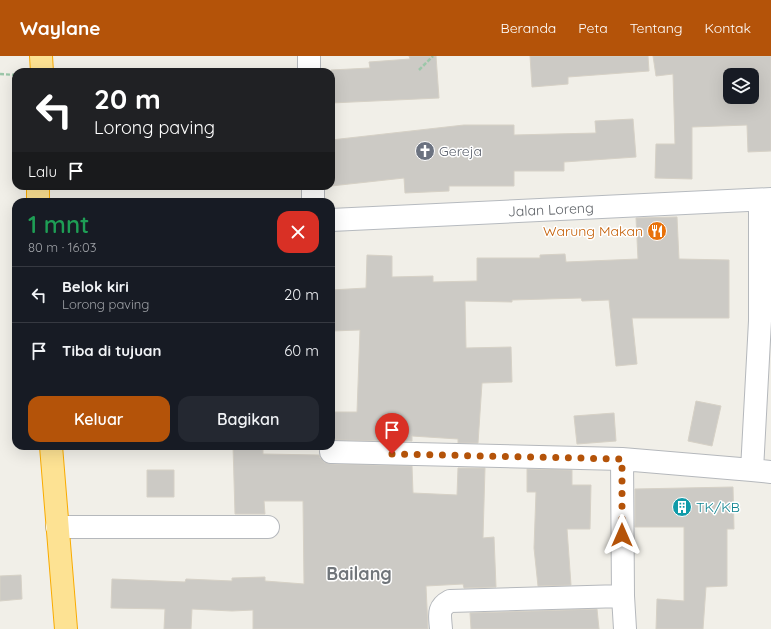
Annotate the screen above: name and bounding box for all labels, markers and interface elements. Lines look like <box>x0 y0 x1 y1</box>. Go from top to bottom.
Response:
text: Waylane <box>20 16 100 40</box>
text: Beranda <box>501 19 556 37</box>
text: Peta <box>578 19 608 37</box>
text: Tentang <box>630 19 683 37</box>
text: Kontak <box>705 19 751 37</box>
map controls <box>723 68 759 104</box>
button: layers <box>723 68 759 104</box>
text: 20 m <box>94 81 161 116</box>
icon: left <box>28 84 80 136</box>
text: Lorong paving <box>94 116 215 139</box>
church icon: Gereja <box>414 140 436 162</box>
place label: Gereja <box>439 142 482 160</box>
icon: arrive <box>65 160 87 182</box>
text: Lalu <box>28 162 57 181</box>
street label: Jalan Loreng <box>507 198 594 221</box>
text: 1 mnt <box>28 209 89 239</box>
button: close <box>277 211 319 253</box>
restaurant icon: Warung Makan <box>646 220 668 242</box>
place label: Warung Makan <box>543 222 643 240</box>
text: 80 m · 16:03 <box>28 239 97 255</box>
text: Belok kiri <box>62 277 129 296</box>
icon: left <box>28 284 50 306</box>
text: 20 m <box>284 285 319 304</box>
text: Lorong paving <box>62 296 149 312</box>
icon: arrive <box>28 340 50 362</box>
text: Tiba di tujuan <box>62 341 161 360</box>
text: 60 m <box>284 341 319 360</box>
button: Keluar <box>28 396 170 442</box>
button: Bagikan <box>178 396 319 442</box>
pin <box>375 413 409 454</box>
icon: arrive <box>381 419 403 441</box>
building icon: TK/KB <box>671 496 693 518</box>
place label: TK/KB <box>696 498 740 516</box>
position arrow <box>601 514 643 556</box>
district label: Bailang <box>326 562 392 585</box>

